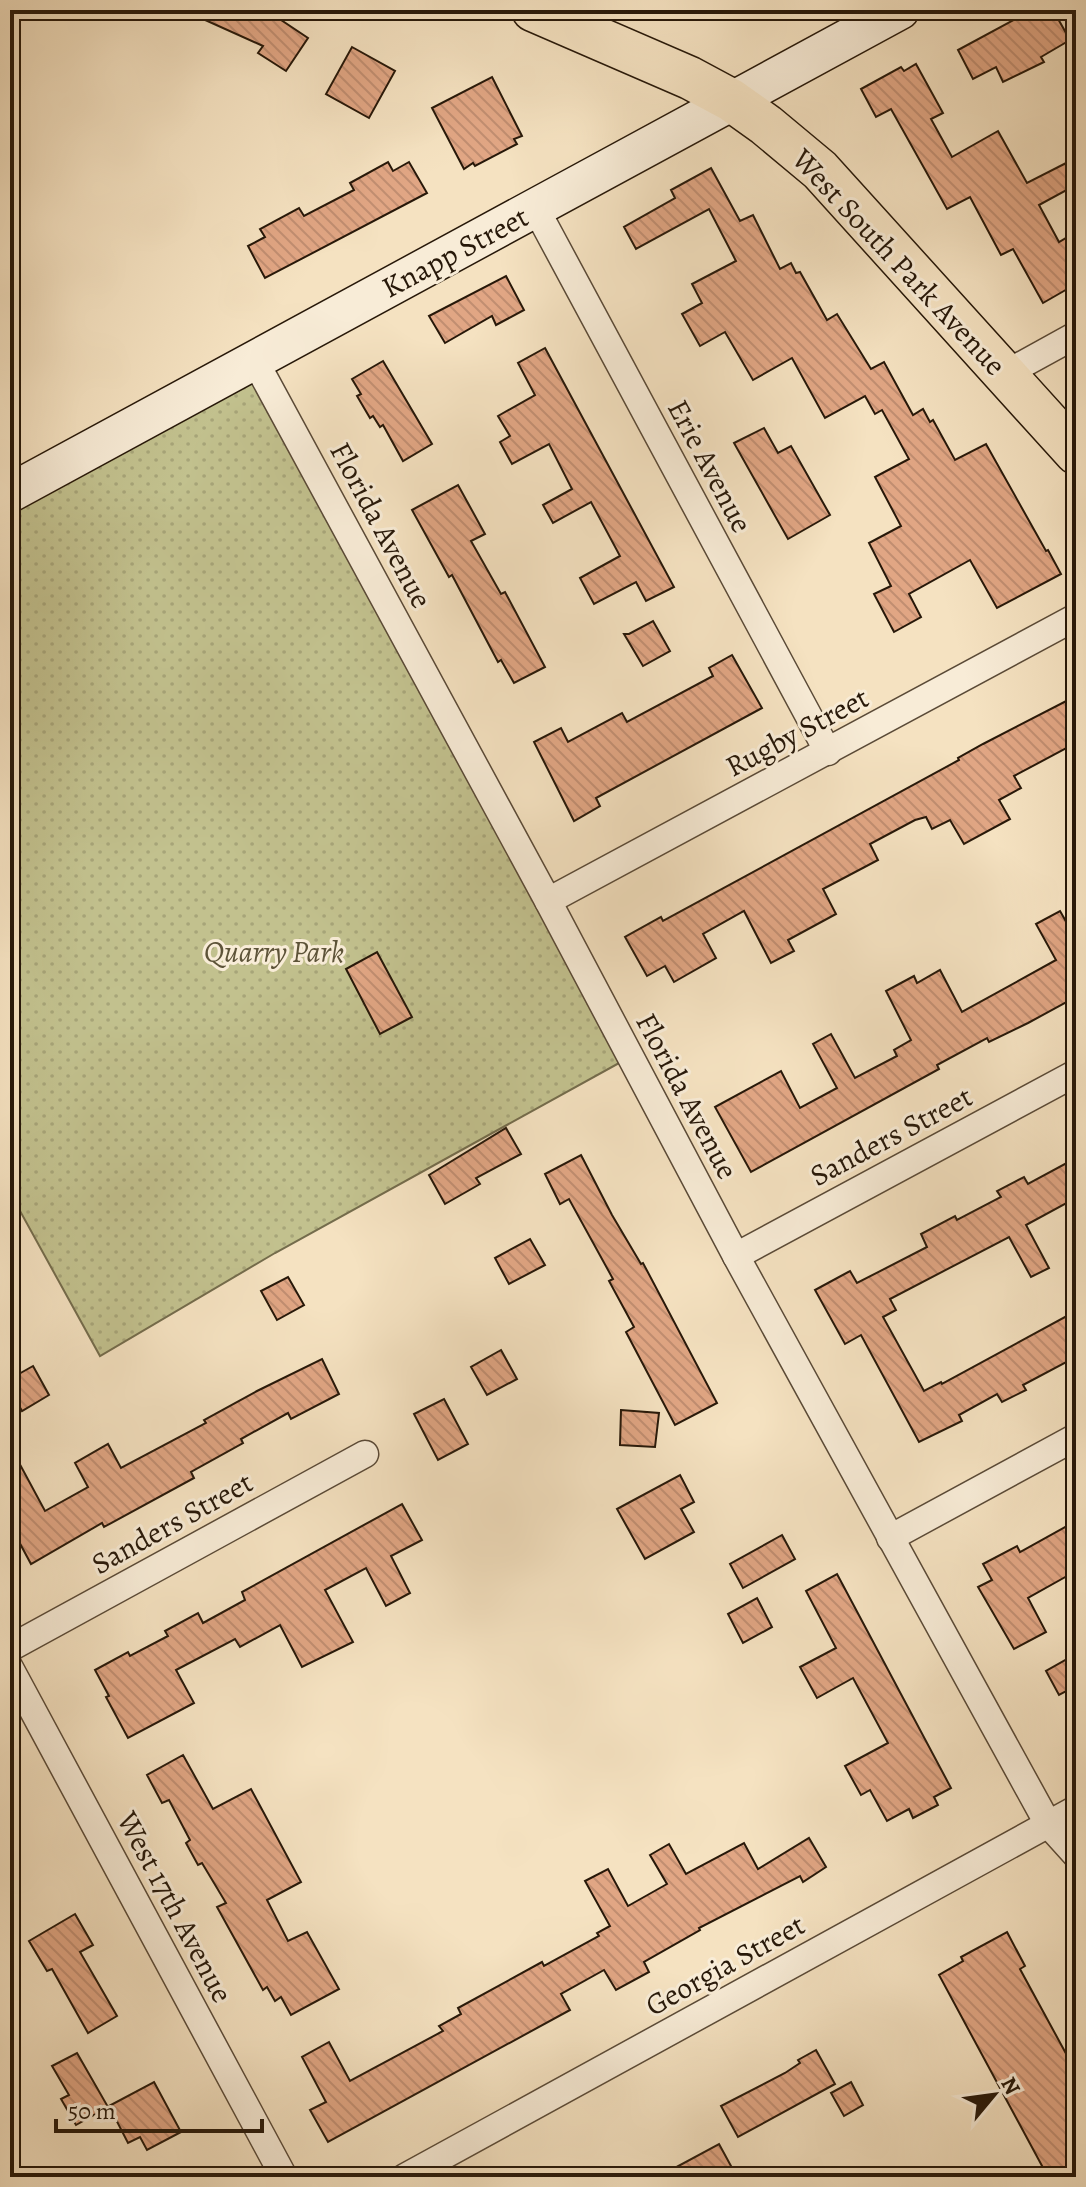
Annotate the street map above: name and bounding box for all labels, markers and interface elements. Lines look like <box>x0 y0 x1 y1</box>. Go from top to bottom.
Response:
street label: West South Park Avenue <box>782 139 1015 384</box>
street label: Knapp Street <box>375 197 535 307</box>
street label: Erie Avenue <box>658 392 762 540</box>
street label: Florida Avenue <box>320 435 442 615</box>
street label: Rugby Street <box>718 678 876 786</box>
park label: Quarry Park <box>204 932 344 972</box>
street label: Florida Avenue <box>626 1006 748 1186</box>
street label: Sanders Street <box>803 1076 979 1196</box>
street label: Sanders Street <box>84 1462 260 1584</box>
street label: West 17th Avenue <box>107 1804 242 2010</box>
street label: Georgia Street <box>638 1905 812 2025</box>
north arrow <box>954 2055 1034 2135</box>
text: N <box>994 2072 1028 2100</box>
scale bar <box>56 2083 262 2133</box>
text: 50 m <box>68 2095 116 2127</box>

